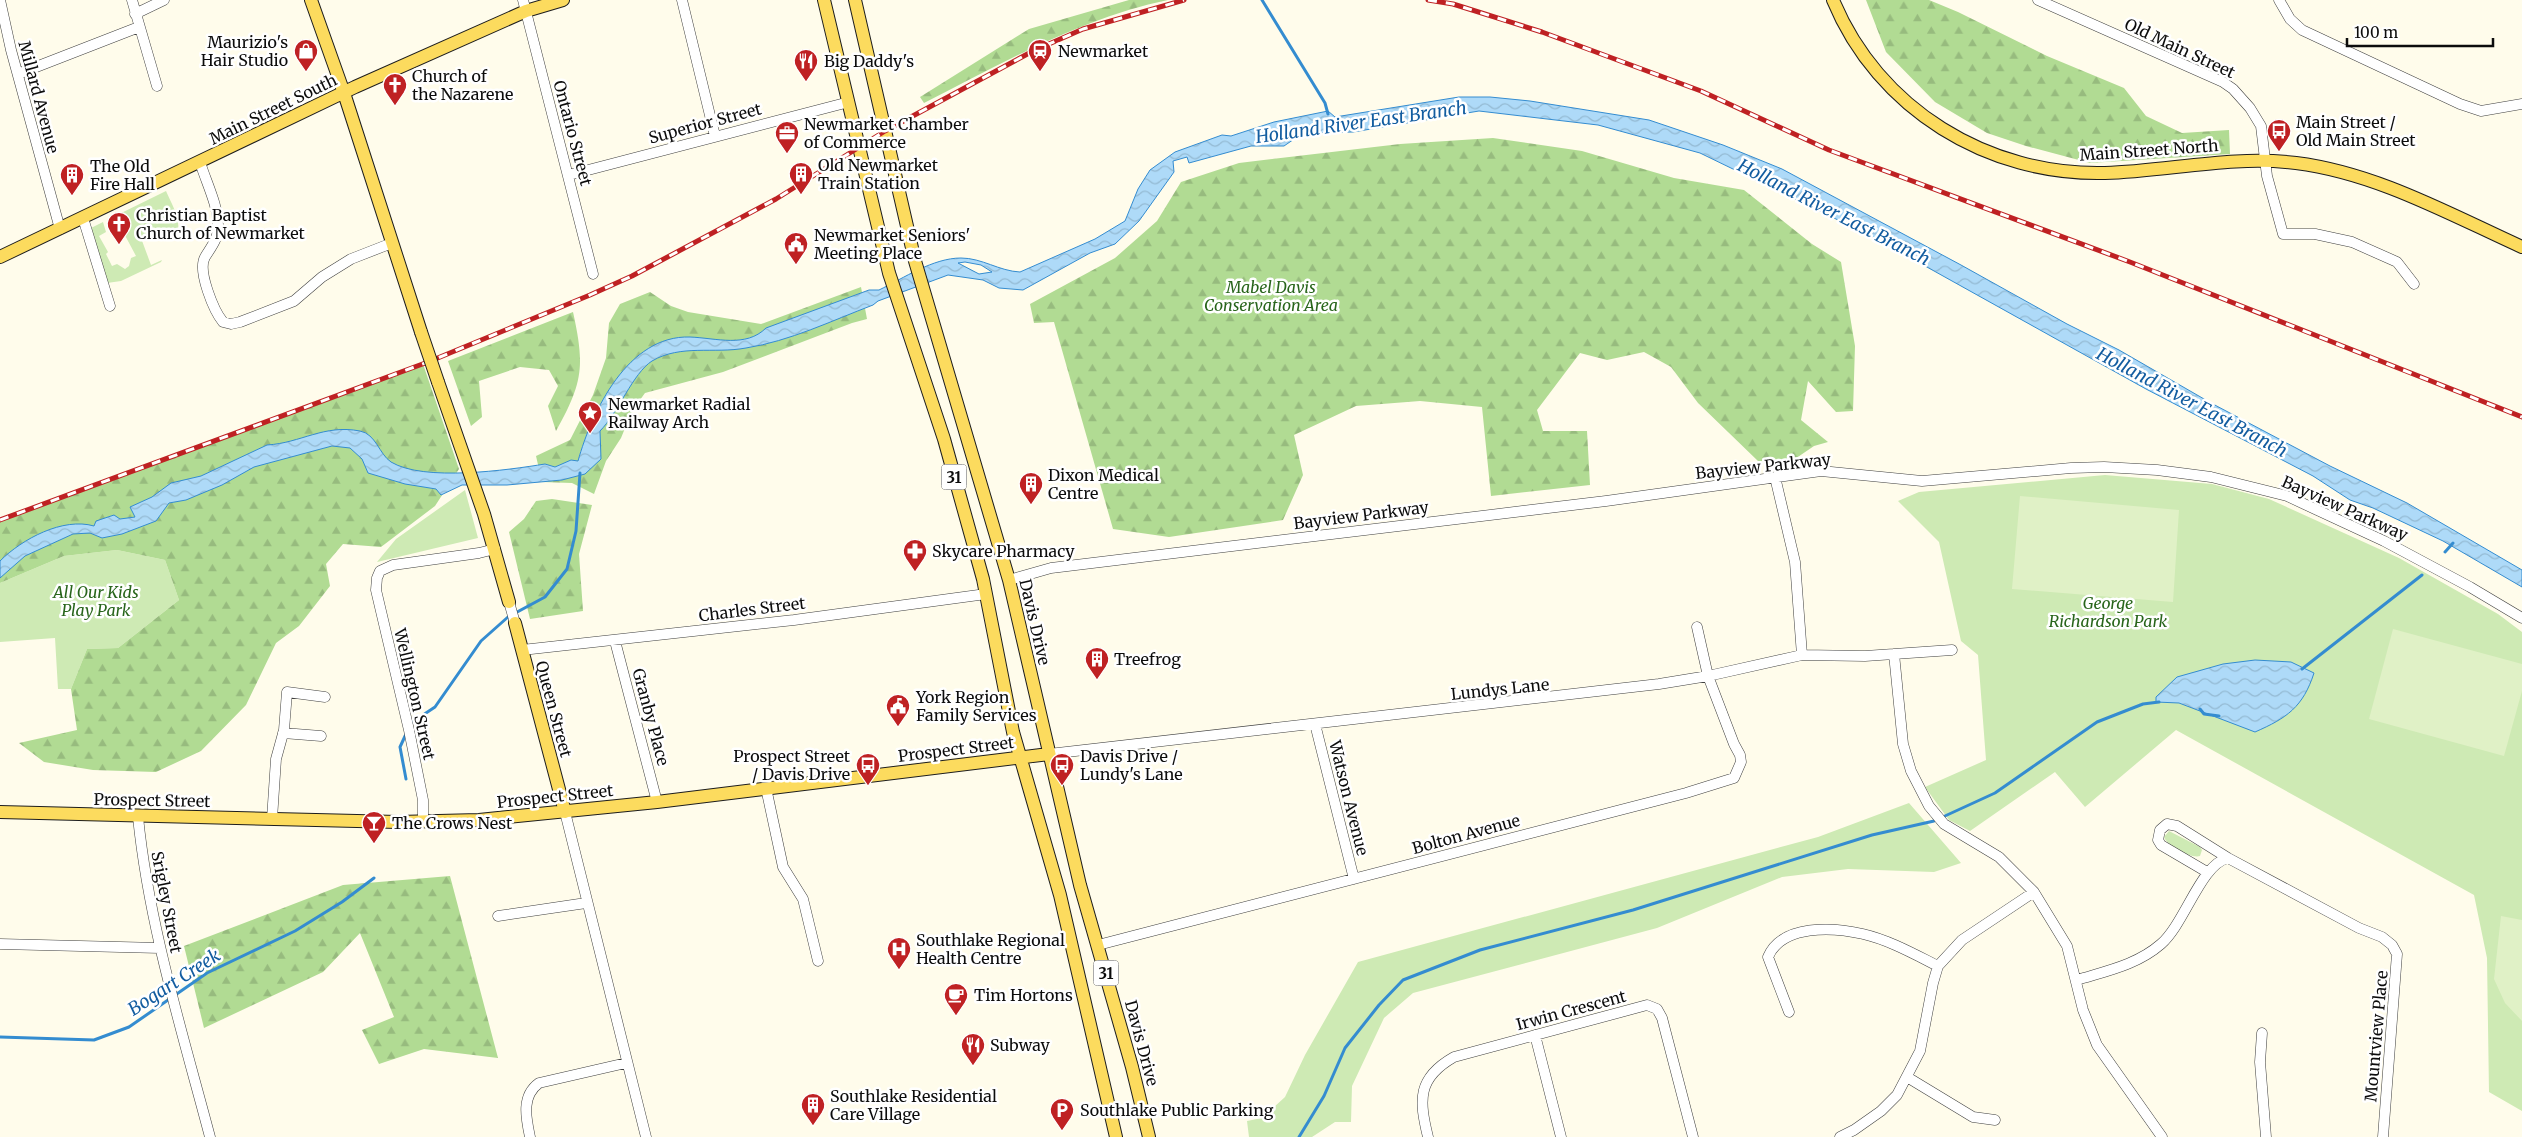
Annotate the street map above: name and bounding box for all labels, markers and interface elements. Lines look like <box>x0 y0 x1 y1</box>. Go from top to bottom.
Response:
street label: Old Main Street <box>2122 14 2239 83</box>
scale bar <box>2347 15 2493 47</box>
text: 100 m <box>2354 23 2398 42</box>
place label: Maurizio's Hair Studio <box>201 32 288 70</box>
shop icon: Maurizio's Hair Studio <box>293 38 319 72</box>
station icon: Newmarket <box>1027 38 1053 72</box>
street label: Millard Avenue <box>14 39 64 155</box>
place label: Newmarket <box>1058 41 1149 61</box>
restaurant icon: Big Daddy's <box>793 48 819 82</box>
place label: Big Daddy's <box>824 51 914 71</box>
place label: Church of the Nazarene <box>412 66 513 104</box>
street label: Main Street South <box>206 69 340 148</box>
church icon: Church of the Nazarene <box>382 72 408 106</box>
street label: Ontario Street <box>549 78 597 189</box>
water label: Holland River East Branch <box>1253 96 1468 148</box>
street label: Superior Street <box>646 98 764 148</box>
place label: Main Street / Old Main Street <box>2296 112 2416 150</box>
place label: Newmarket Chamber of Commerce <box>804 114 969 152</box>
bus stop icon: Main Street / Old Main Street <box>2266 118 2292 152</box>
office icon: Newmarket Chamber of Commerce <box>774 120 800 154</box>
street label: Main Street North <box>2079 135 2219 165</box>
water label: Holland River East Branch <box>1733 153 1934 271</box>
place label: Old Newmarket Train Station <box>818 155 939 193</box>
place label: The Old Fire Hall <box>90 156 155 194</box>
building icon: Old Newmarket Train Station <box>788 161 814 195</box>
building icon: The Old Fire Hall <box>59 162 85 196</box>
place label: Christian Baptist Church of Newmarket <box>136 205 306 243</box>
church icon: Christian Baptist Church of Newmarket <box>106 211 132 245</box>
place label: Newmarket Seniors' Meeting Place <box>814 225 970 263</box>
public building icon: Newmarket Seniors' Meeting Place <box>783 231 809 265</box>
park label: Mabel Davis Conservation Area <box>1204 277 1338 315</box>
water label: Holland River East Branch <box>2092 341 2291 462</box>
place label: Newmarket Radial Railway Arch <box>608 394 750 432</box>
place icon: Newmarket Radial Railway Arch <box>577 400 603 434</box>
street label: Bayview Parkway <box>1694 449 1832 483</box>
road number: 31 <box>942 464 966 490</box>
place label: Dixon Medical Centre <box>1048 465 1159 503</box>
building icon: Dixon Medical Centre <box>1018 471 1044 505</box>
street label: Bayview Parkway <box>2279 471 2412 545</box>
street label: Bayview Parkway <box>1292 497 1430 533</box>
pharmacy icon: Skycare Pharmacy <box>902 538 928 572</box>
place label: Skycare Pharmacy <box>932 541 1075 561</box>
street label: Davis Drive <box>1015 577 1055 667</box>
park label: All Our Kids Play Park <box>51 582 139 620</box>
street label: Charles Street <box>698 592 807 625</box>
park label: George Richardson Park <box>2049 593 2168 631</box>
street label: Wellington Street <box>390 625 440 762</box>
building icon: Treefrog <box>1084 646 1110 680</box>
place label: Treefrog <box>1114 649 1181 669</box>
street label: Queen Street <box>532 659 577 760</box>
street label: Granby Place <box>628 666 674 768</box>
street label: Lundys Lane <box>1450 674 1550 704</box>
place label: York Region Family Services <box>915 687 1037 725</box>
public building icon: York Region Family Services <box>885 693 911 727</box>
street label: Prospect Street <box>897 732 1016 766</box>
street label: Watson Avenue <box>1325 737 1373 858</box>
place label: Prospect Street / Davis Drive <box>733 746 851 784</box>
place label: Davis Drive / Lundy's Lane <box>1080 746 1183 784</box>
bus stop icon: Prospect Street / Davis Drive <box>855 752 881 786</box>
bus stop icon: Davis Drive / Lundy's Lane <box>1049 752 1075 786</box>
street label: Prospect Street <box>496 780 615 812</box>
street label: Prospect Street <box>93 789 211 811</box>
bar icon: The Crows Nest <box>361 810 387 844</box>
street label: Bolton Avenue <box>1410 810 1522 858</box>
place label: The Crows Nest <box>392 813 513 833</box>
street label: Srigley Street <box>147 849 187 955</box>
place label: Southlake Regional Health Centre <box>916 930 1065 968</box>
hospital icon: Southlake Regional Health Centre <box>886 936 912 970</box>
water label: Bogart Creek <box>124 944 225 1020</box>
road number: 31 <box>1094 960 1118 986</box>
street label: Mountview Place <box>2360 969 2392 1103</box>
cafe icon: Tim Hortons <box>943 982 969 1016</box>
place label: Tim Hortons <box>974 985 1073 1005</box>
street label: Irwin Crescent <box>1514 986 1629 1034</box>
street label: Davis Drive <box>1121 998 1163 1088</box>
restaurant icon: Subway <box>960 1032 986 1066</box>
place label: Subway <box>990 1035 1050 1055</box>
place label: Southlake Residential Care Village <box>830 1086 997 1124</box>
building icon: Southlake Residential Care Village <box>800 1092 826 1126</box>
parking icon: Southlake Public Parking <box>1049 1097 1075 1131</box>
place label: Southlake Public Parking <box>1080 1100 1274 1120</box>

